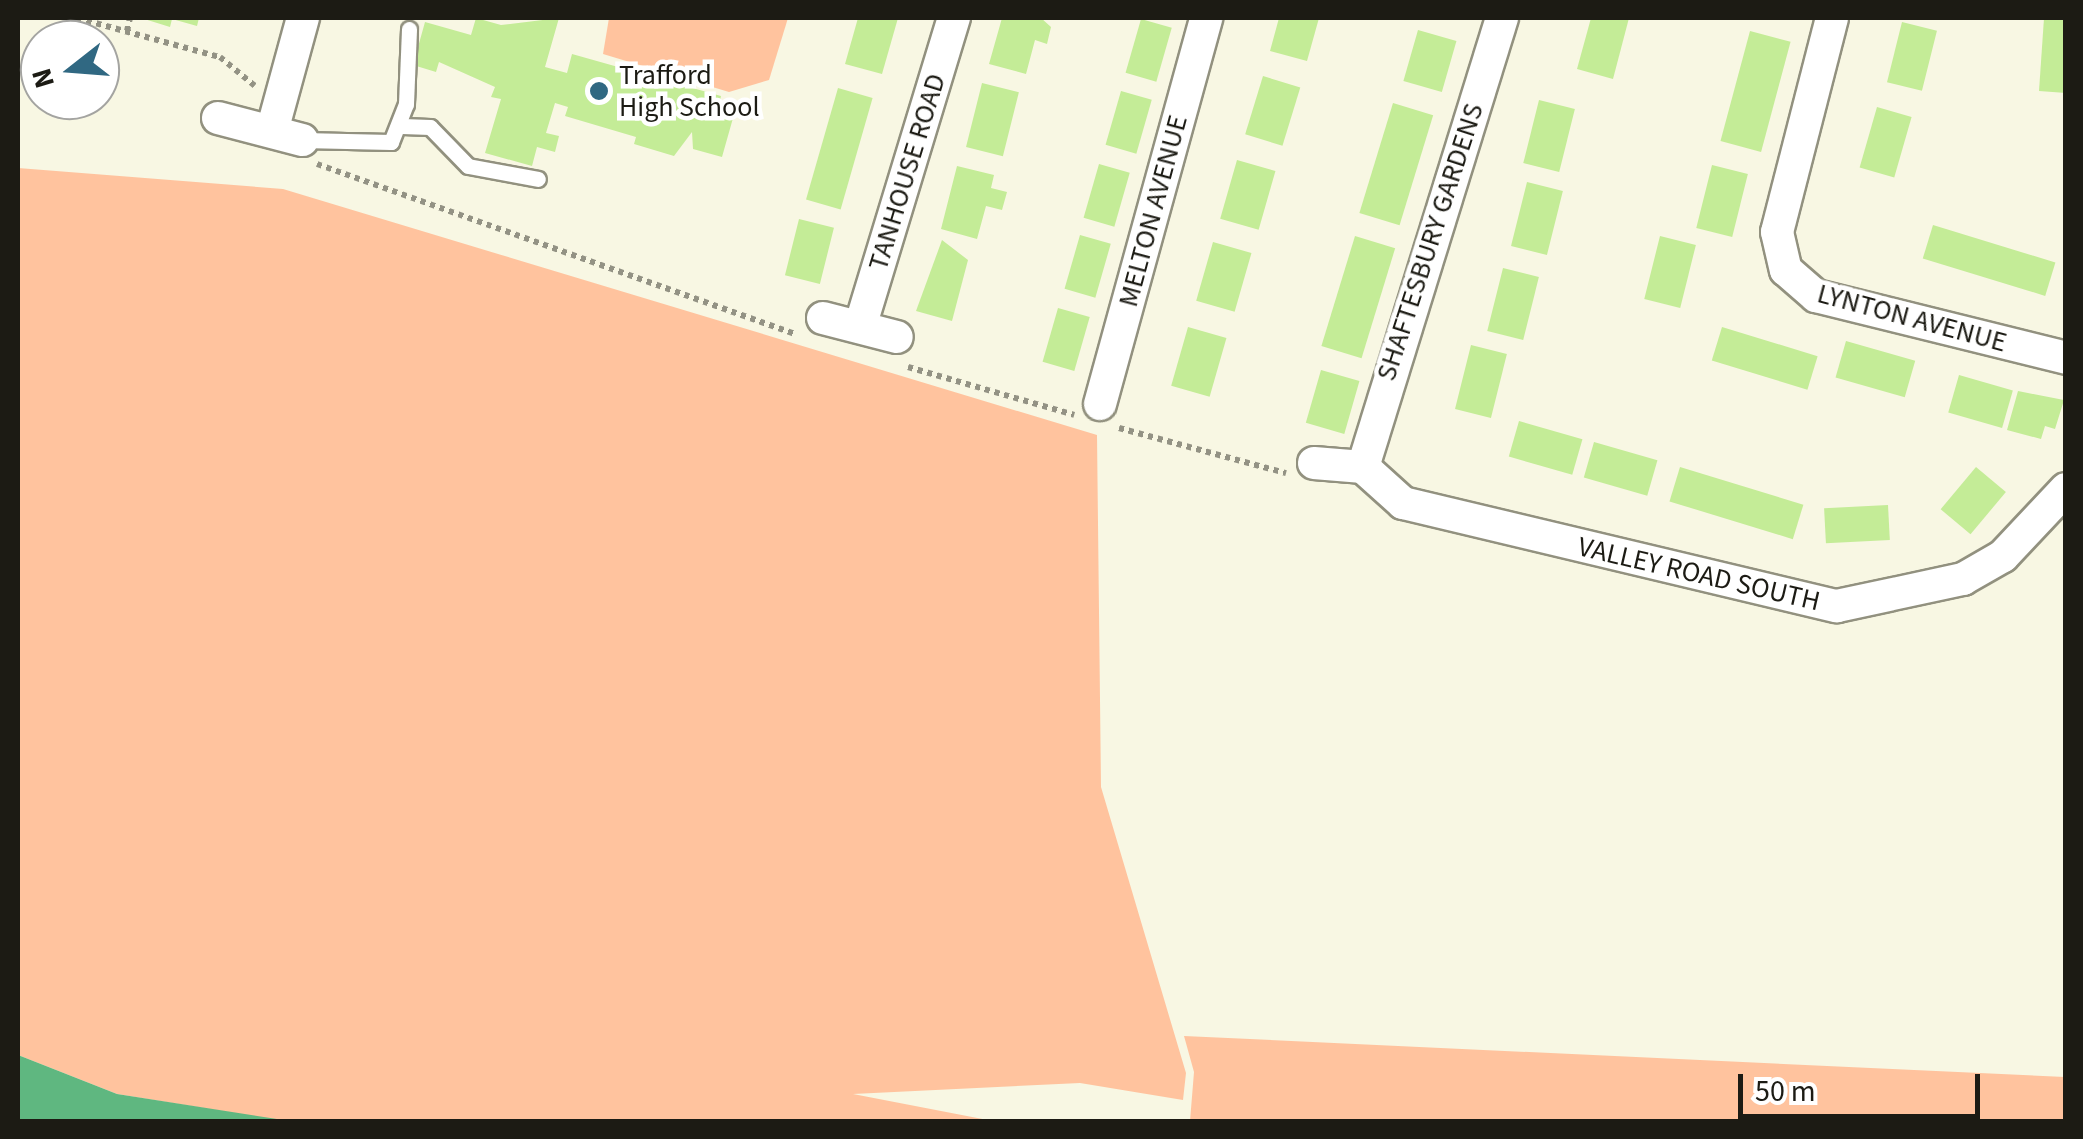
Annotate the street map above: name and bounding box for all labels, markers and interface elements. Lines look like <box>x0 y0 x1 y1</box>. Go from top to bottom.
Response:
north arrow <box>20 20 120 120</box>
place label: Trafford High School <box>619 58 760 124</box>
text: N <box>21 63 65 93</box>
street label: TANHOUSE ROAD <box>861 70 953 274</box>
marker: Trafford High School <box>588 80 610 102</box>
street label: SHAFTESBURY GARDENS <box>1369 99 1491 385</box>
street label: MELTON AVENUE <box>1111 112 1195 310</box>
street label: LYNTON AVENUE <box>1814 277 2010 359</box>
street label: VALLEY ROAD SOUTH <box>1575 530 1823 618</box>
scale bar <box>1743 1054 1986 1116</box>
text: 50 m <box>1755 1070 1816 1113</box>

